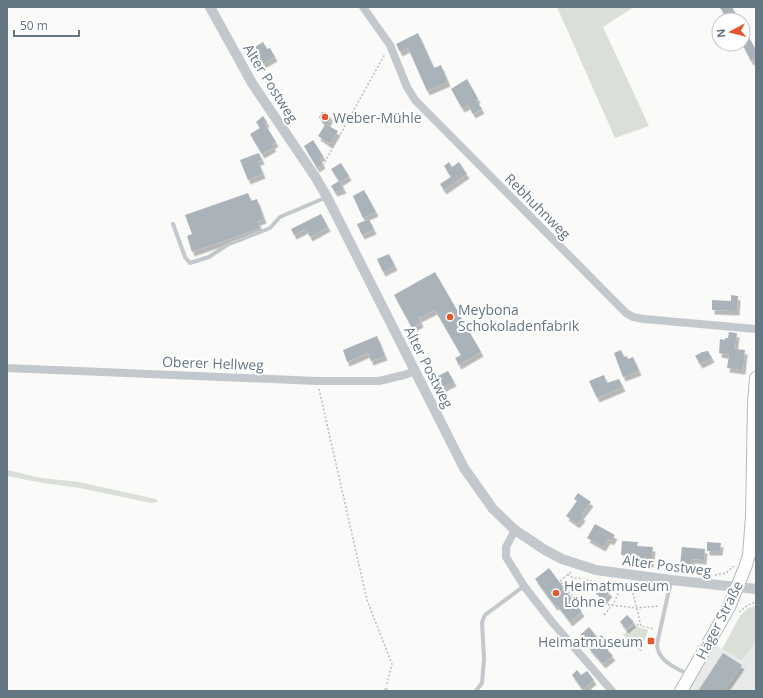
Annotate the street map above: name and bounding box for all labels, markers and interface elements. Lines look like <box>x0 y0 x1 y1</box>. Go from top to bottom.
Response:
scale bar <box>14 12 79 38</box>
north arrow <box>711 12 751 52</box>
text: 50 m <box>20 17 48 34</box>
text: N <box>713 28 729 39</box>
street label: Alter Postweg <box>239 40 303 126</box>
place label: Weber-Mühle <box>333 108 422 127</box>
marker: Weber-Mühle <box>320 112 330 122</box>
street label: Rebhuhnweg <box>501 169 575 243</box>
place label: Meybona Schokoladenfabrik <box>458 300 580 335</box>
marker: Meybona Schokoladenfabrik <box>445 312 455 322</box>
street label: Alter Postweg <box>400 323 458 411</box>
street label: Oberer Hellweg <box>162 352 265 374</box>
street label: Alter Postweg <box>621 550 713 580</box>
place label: Heimatmuseum Löhne <box>564 576 669 611</box>
street label: Häger Straße <box>691 577 747 662</box>
marker: Heimatmuseum Löhne <box>551 588 561 598</box>
place label: Heimatmuseum <box>538 632 643 651</box>
marker: Heimatmuseum <box>646 636 656 646</box>

